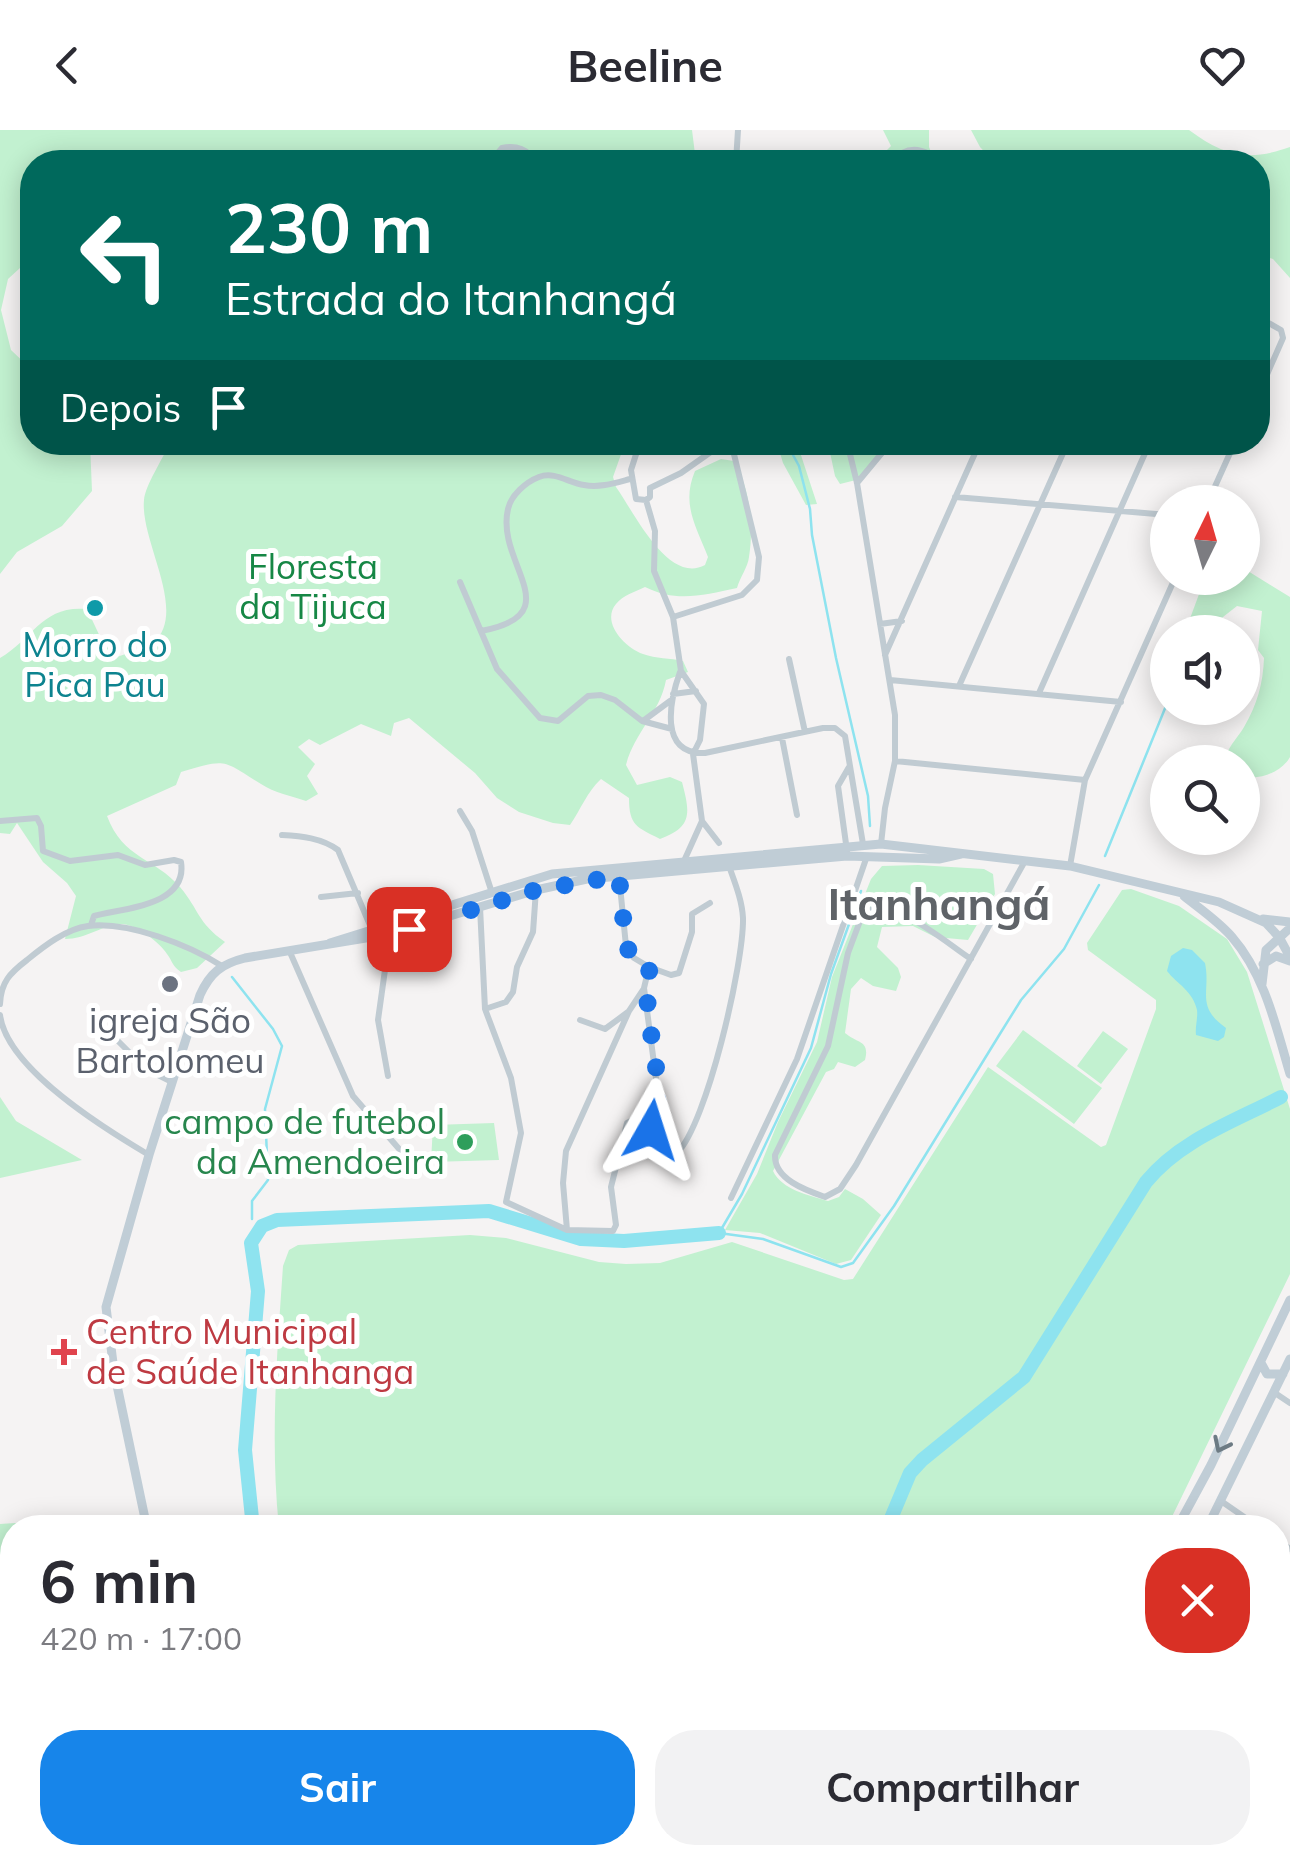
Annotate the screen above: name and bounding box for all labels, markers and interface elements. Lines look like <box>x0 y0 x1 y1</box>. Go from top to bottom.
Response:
text: Beeline <box>567 37 723 93</box>
icon: back <box>40 38 95 93</box>
icon: heart <box>1195 38 1250 93</box>
text: 230 m <box>225 183 433 271</box>
icon: left <box>60 190 190 320</box>
text: Estrada do Itanhangá <box>225 270 677 326</box>
icon: arrive <box>201 380 256 435</box>
text: Depois <box>60 384 181 432</box>
north arrow <box>1150 485 1260 595</box>
map controls <box>1150 485 1260 855</box>
park label: Floresta da Tijuca <box>239 544 387 628</box>
marker: Morro do Pica Pau <box>84 597 106 619</box>
button: sound <box>1150 615 1260 725</box>
place label: Morro do Pica Pau <box>22 622 168 706</box>
button: search <box>1150 745 1260 855</box>
district label: Itanhangá <box>828 875 1050 931</box>
pin <box>367 887 452 972</box>
icon: arrive <box>382 902 437 957</box>
marker: igreja São Bartolomeu <box>159 973 181 995</box>
place label: igreja São Bartolomeu <box>76 998 264 1082</box>
position arrow <box>599 1078 703 1182</box>
place label: campo de futebol da Amendoeira <box>164 1099 445 1183</box>
marker: campo de futebol da Amendoeira <box>454 1131 476 1153</box>
place label: Centro Municipal de Saúde Itanhanga <box>86 1309 414 1393</box>
marker: Centro Municipal de Saúde Itanhanga <box>51 1339 77 1365</box>
one-way arrow <box>1213 1435 1233 1453</box>
text: 6 min <box>40 1543 198 1618</box>
button: close <box>1145 1548 1250 1653</box>
text: 420 m · 17:00 <box>40 1618 242 1658</box>
button: Sair <box>40 1730 635 1845</box>
button: Compartilhar <box>655 1730 1250 1845</box>

